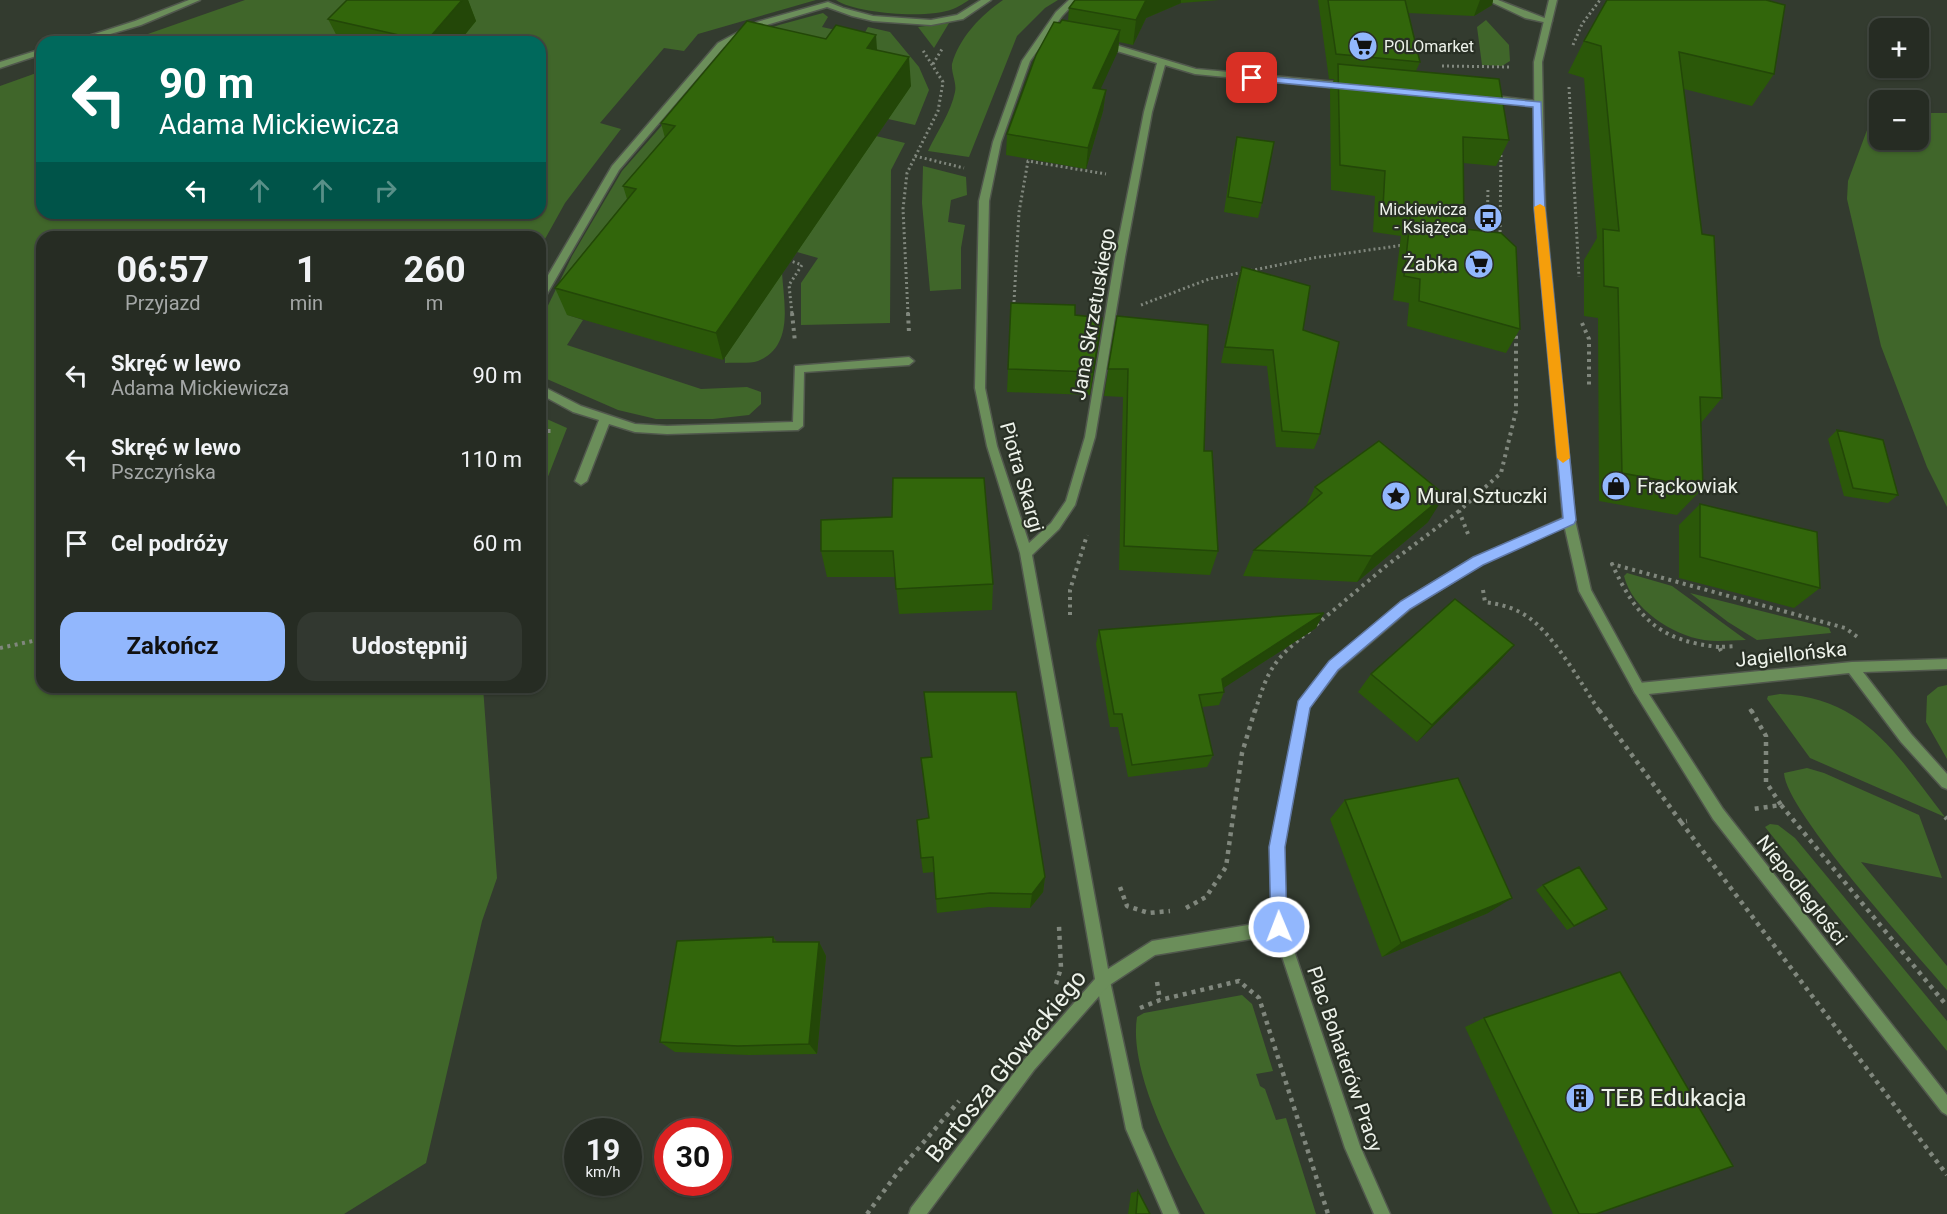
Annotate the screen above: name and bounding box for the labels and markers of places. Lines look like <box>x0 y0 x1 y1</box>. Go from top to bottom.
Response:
supermarket icon: POLOmarket <box>1347 30 1379 62</box>
place label: POLOmarket <box>1384 37 1474 56</box>
pin <box>1226 52 1277 103</box>
place label: Mickiewicza - Książęca <box>1379 200 1467 237</box>
bus stop icon: Mickiewicza - Książęca <box>1472 202 1504 234</box>
supermarket icon: Żabka <box>1463 248 1495 280</box>
place label: Żabka <box>1403 252 1458 276</box>
shop icon: Frąckowiak <box>1600 470 1632 502</box>
place label: Frąckowiak <box>1637 474 1739 498</box>
place icon: Mural Sztuczki <box>1380 480 1412 512</box>
place label: Mural Sztuczki <box>1417 484 1547 508</box>
building icon: TEB Edukacja <box>1564 1082 1596 1114</box>
place label: TEB Edukacja <box>1601 1084 1747 1112</box>

